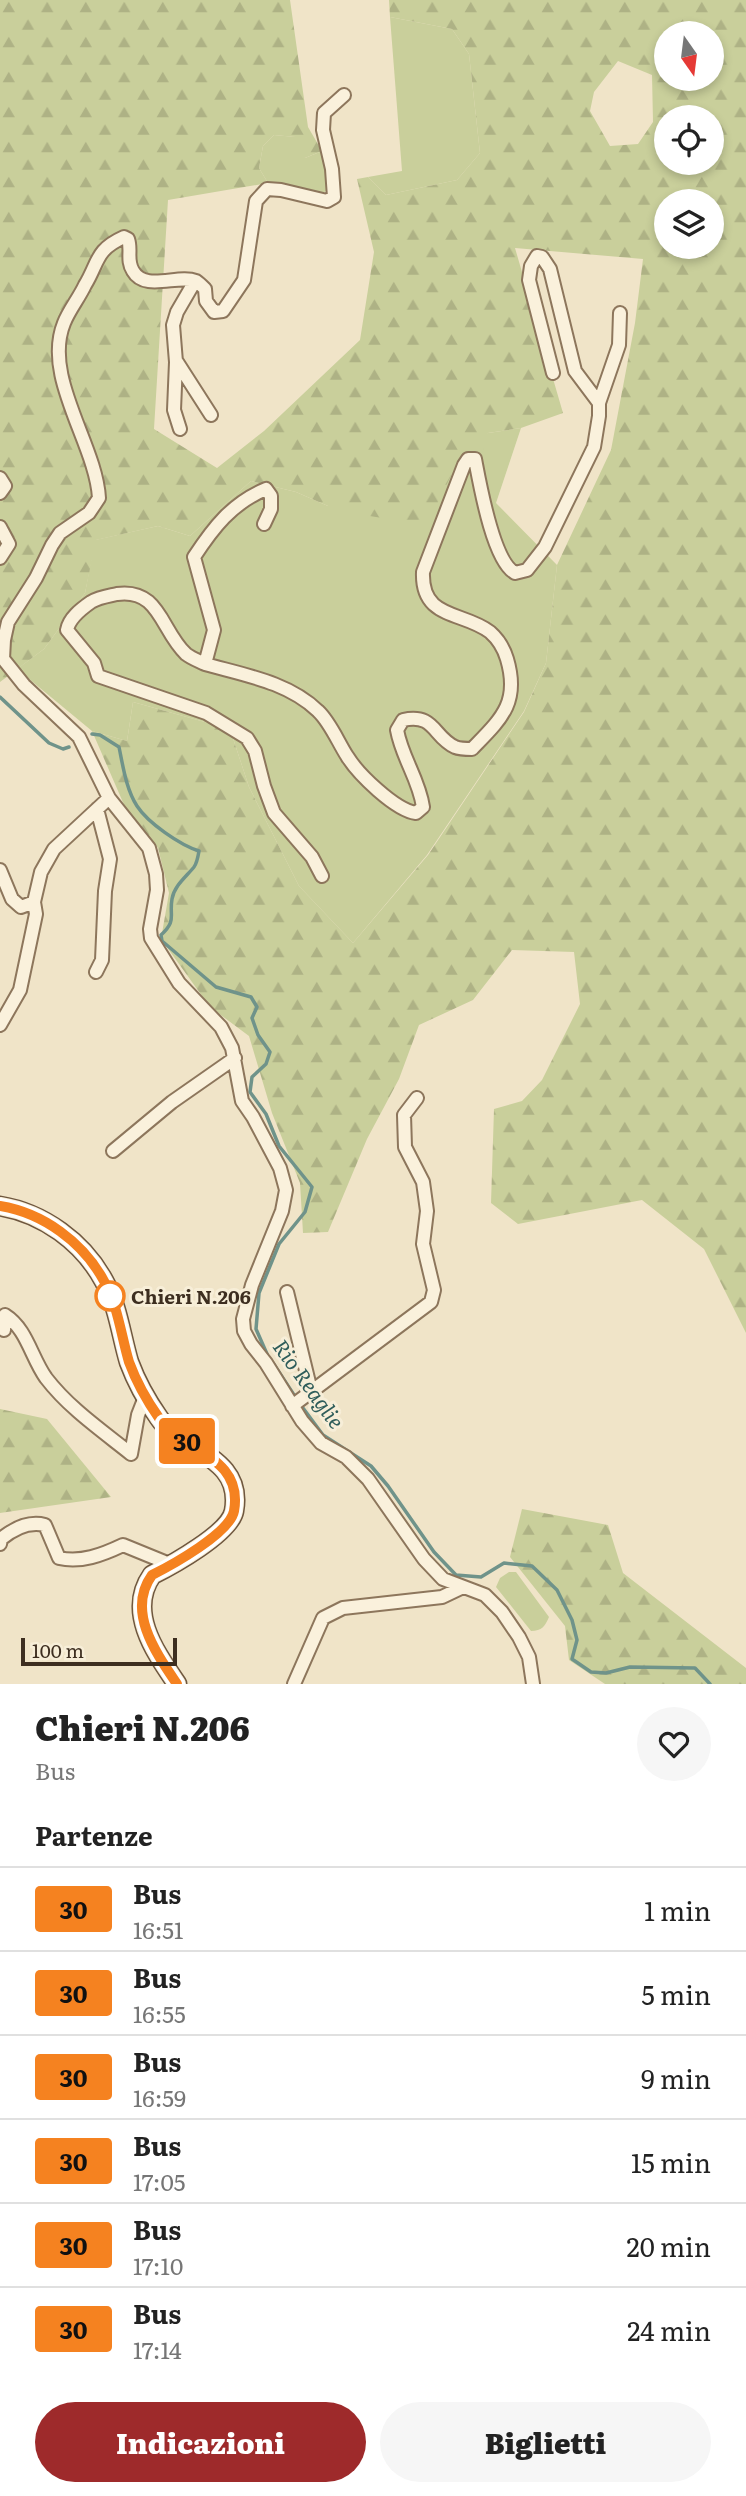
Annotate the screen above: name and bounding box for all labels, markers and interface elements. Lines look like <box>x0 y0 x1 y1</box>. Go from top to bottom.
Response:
north arrow <box>654 21 724 91</box>
map controls <box>654 21 724 259</box>
button: locate <box>654 105 724 175</box>
button: layers <box>654 189 724 259</box>
marker: Chieri N.206 <box>95 1281 125 1311</box>
place label: Chieri N.206 <box>131 1282 251 1310</box>
water label: Rio Reaglie <box>267 1332 353 1434</box>
line badge: 30 <box>156 1418 218 1464</box>
text: 30 <box>173 1423 201 1458</box>
scale bar <box>21 1635 177 1667</box>
text: 100 m <box>32 1636 84 1664</box>
text: Chieri N.206 <box>35 1702 250 1751</box>
button: heart <box>637 1707 711 1781</box>
text: Bus <box>35 1753 75 1787</box>
text: Partenze <box>35 1815 153 1854</box>
text: Bus <box>133 1873 181 1912</box>
text: 1 min <box>644 1890 711 1929</box>
text: 30 <box>59 1891 88 1926</box>
text: 16:51 <box>133 1912 183 1946</box>
text: Bus <box>133 1957 181 1996</box>
text: 5 min <box>642 1974 711 2013</box>
text: 30 <box>59 1975 88 2010</box>
text: 16:55 <box>133 1996 186 2030</box>
text: Bus <box>133 2041 181 2080</box>
text: 9 min <box>641 2058 711 2097</box>
text: 30 <box>59 2059 88 2094</box>
text: 16:59 <box>133 2080 186 2114</box>
text: Bus <box>133 2125 181 2164</box>
text: 15 min <box>631 2142 711 2181</box>
text: 30 <box>59 2143 88 2178</box>
text: 17:05 <box>133 2164 186 2198</box>
text: Bus <box>133 2209 181 2248</box>
text: 20 min <box>626 2226 711 2265</box>
text: 30 <box>59 2227 88 2262</box>
text: 17:10 <box>133 2248 183 2282</box>
text: Bus <box>133 2293 181 2332</box>
text: 24 min <box>627 2310 711 2349</box>
text: 30 <box>59 2311 88 2346</box>
text: 17:14 <box>133 2332 182 2366</box>
button: Indicazioni <box>35 2402 366 2482</box>
button: Biglietti <box>380 2402 711 2482</box>

